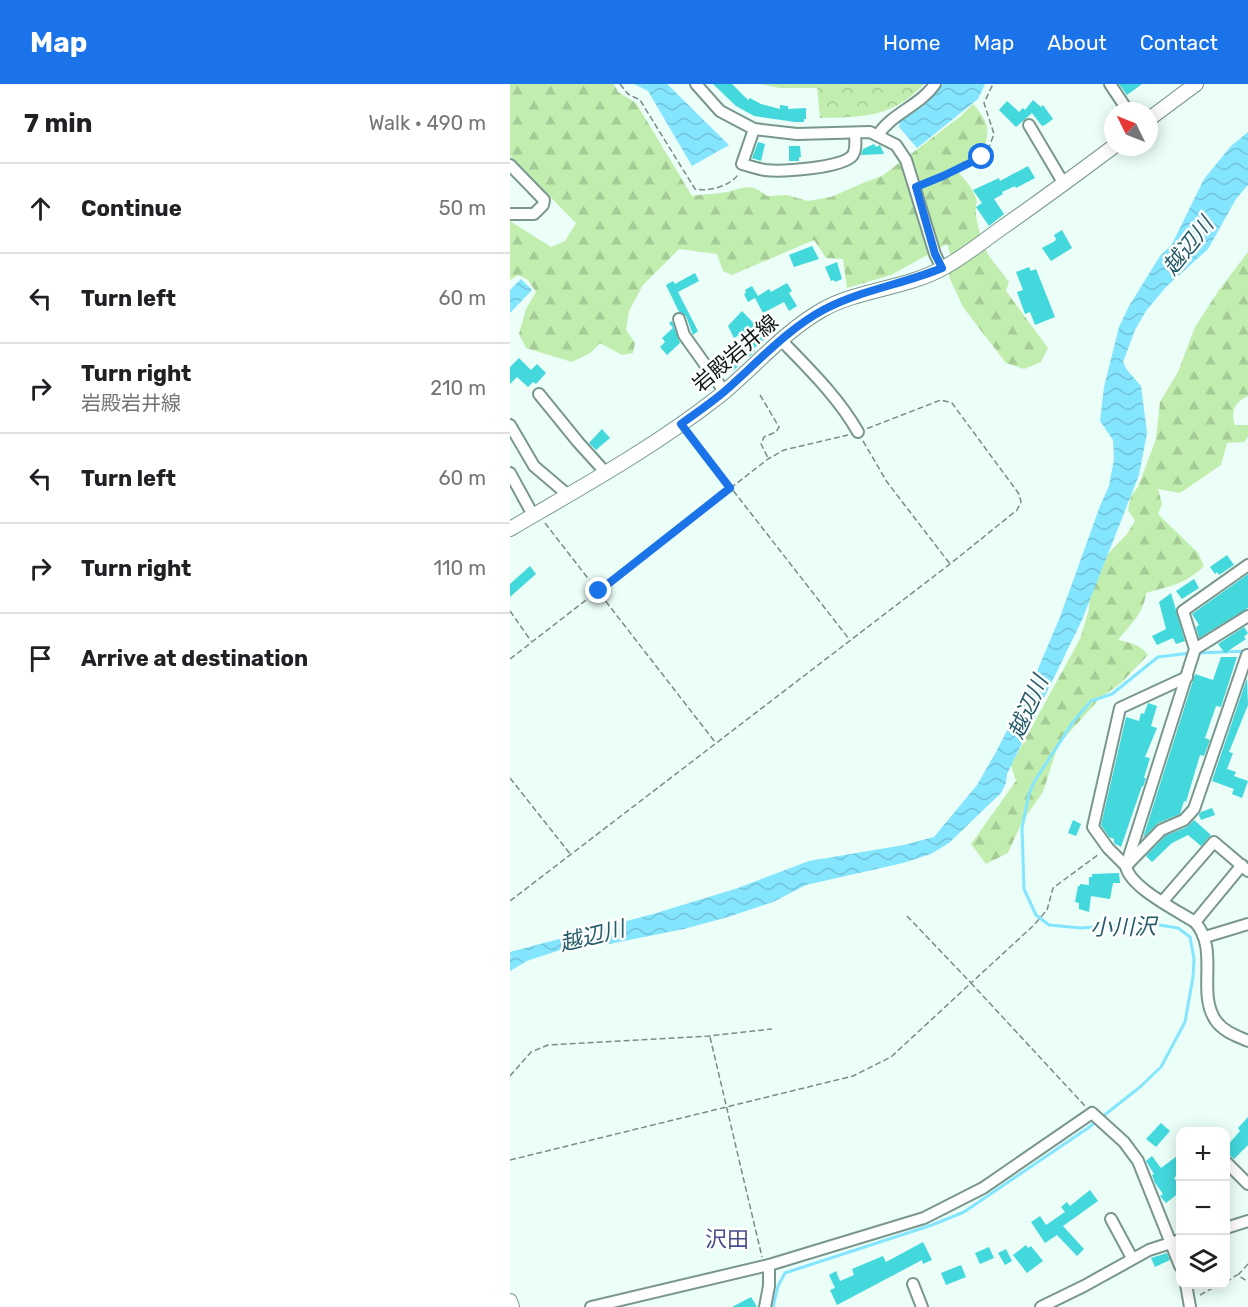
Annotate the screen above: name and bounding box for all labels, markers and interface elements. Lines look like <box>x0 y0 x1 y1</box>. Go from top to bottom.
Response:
text: Map <box>30 26 87 59</box>
text: Home <box>883 30 940 55</box>
text: Map <box>973 30 1014 55</box>
text: About <box>1047 30 1107 55</box>
text: Contact <box>1140 30 1218 55</box>
north arrow <box>1104 102 1158 156</box>
text: 7 min <box>24 108 92 139</box>
text: Walk · 490 m <box>368 111 486 135</box>
route start <box>968 143 994 169</box>
icon: ahead <box>24 192 57 225</box>
text: Continue <box>81 195 182 222</box>
text: 50 m <box>439 196 486 220</box>
water label: 越辺川 <box>1157 210 1220 280</box>
icon: left <box>24 282 57 315</box>
text: Turn left <box>81 285 176 312</box>
text: 60 m <box>439 286 486 310</box>
street label: 岩殿岩井線 <box>687 309 783 397</box>
text: Turn right <box>81 360 191 387</box>
icon: right <box>24 372 57 405</box>
text: 210 m <box>430 376 486 400</box>
text: 岩殿岩井線 <box>81 391 181 415</box>
icon: left <box>24 462 57 495</box>
text: Turn left <box>81 465 176 492</box>
text: 60 m <box>439 466 486 490</box>
icon: right <box>24 552 57 585</box>
text: Turn right <box>81 555 191 582</box>
text: 110 m <box>434 556 486 580</box>
route end <box>585 577 611 603</box>
icon: arrive <box>24 642 57 675</box>
text: Arrive at destination <box>81 645 308 672</box>
water label: 越辺川 <box>1002 670 1055 743</box>
water label: 小川沢 <box>1090 913 1159 941</box>
water label: 越辺川 <box>557 914 629 957</box>
map controls <box>1176 1127 1230 1289</box>
button: + <box>1176 1127 1230 1181</box>
button: − <box>1176 1181 1230 1235</box>
district label: 沢田 <box>705 1226 749 1253</box>
button: layers <box>1176 1235 1230 1289</box>

